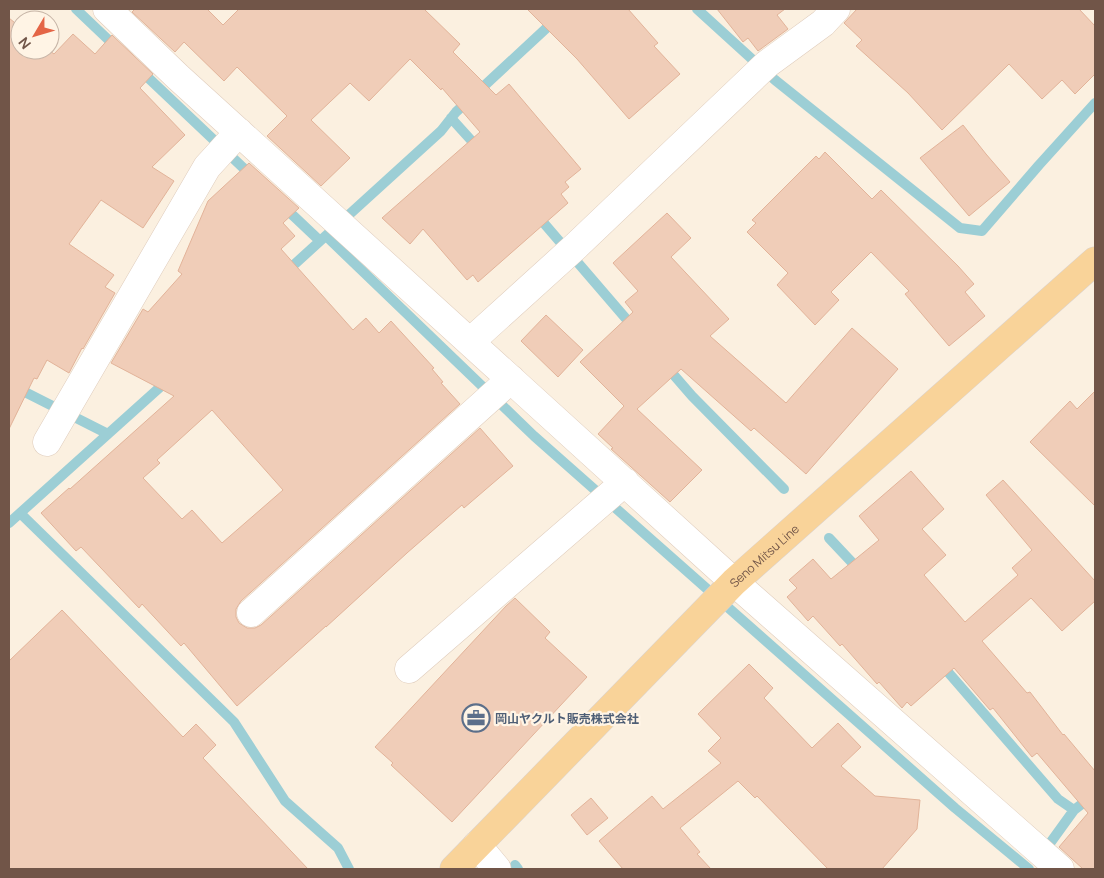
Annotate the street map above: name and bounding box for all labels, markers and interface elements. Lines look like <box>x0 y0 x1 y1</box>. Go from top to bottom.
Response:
north arrow <box>10 10 60 60</box>
text: N <box>14 33 35 53</box>
street label: Seno Mitsu Line <box>725 520 802 591</box>
office icon: 岡山ヤクルト販売株式会社 <box>461 703 491 733</box>
place label: 岡山ヤクルト販売株式会社 <box>495 710 639 727</box>

